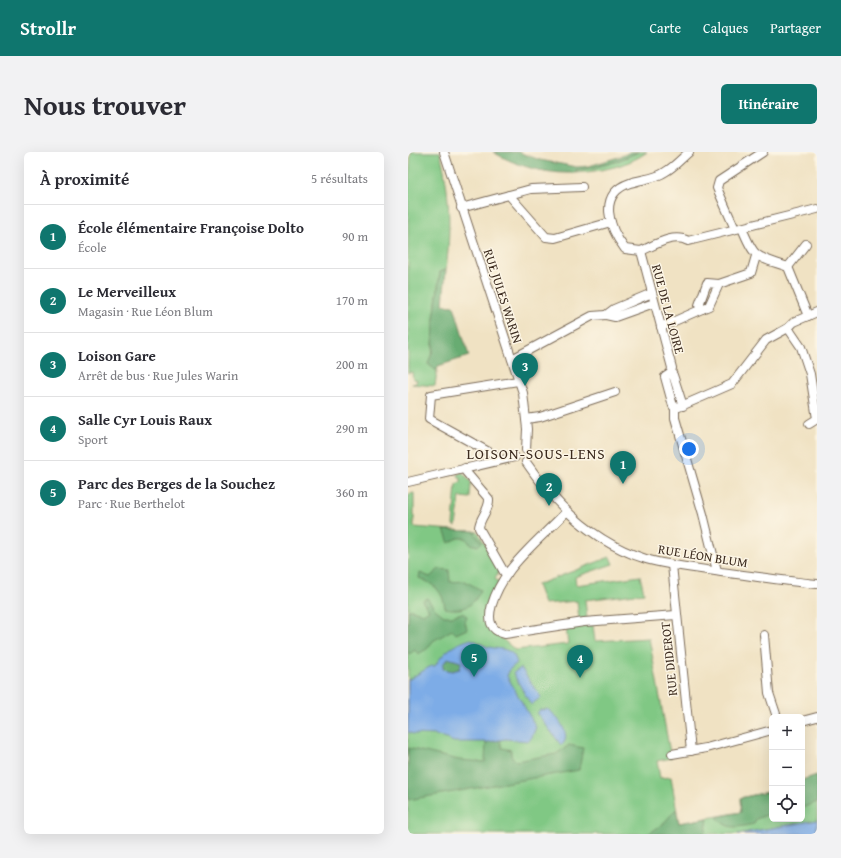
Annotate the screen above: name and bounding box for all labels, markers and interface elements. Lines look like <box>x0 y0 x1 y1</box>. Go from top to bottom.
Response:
text: Strollr <box>20 14 76 42</box>
text: Carte <box>649 18 681 38</box>
text: Calques <box>703 18 748 38</box>
text: Partager <box>770 18 821 38</box>
text: Nous trouver <box>24 84 186 125</box>
button: Itinéraire <box>721 84 817 124</box>
text: À proximité <box>40 166 129 191</box>
text: 5 résultats <box>311 169 368 188</box>
text: École élémentaire Françoise Dolto <box>78 217 304 238</box>
text: 1 <box>50 227 56 246</box>
text: 90 m <box>342 227 368 246</box>
text: École <box>78 238 107 257</box>
street label: RUE JULES WARIN <box>479 246 527 346</box>
street label: RUE DE LA LOIRE <box>647 262 689 356</box>
text: Le Merveilleux <box>78 281 176 302</box>
text: 2 <box>50 291 56 310</box>
text: 170 m <box>336 291 368 310</box>
text: Magasin · Rue Léon Blum <box>78 302 213 321</box>
text: Loison Gare <box>78 345 156 366</box>
pin: 3 <box>512 353 538 386</box>
text: 3 <box>50 355 56 374</box>
text: 200 m <box>336 355 368 374</box>
text: Arrêt de bus · Rue Jules Warin <box>78 366 238 385</box>
text: Salle Cyr Louis Raux <box>78 409 212 430</box>
text: 4 <box>50 419 56 438</box>
text: 290 m <box>336 419 368 438</box>
text: Sport <box>78 430 108 449</box>
your location <box>679 439 699 459</box>
district label: LOISON-SOUS-LENS <box>466 443 606 464</box>
pin: 1 <box>610 451 636 484</box>
text: Parc des Berges de la Souchez <box>78 473 275 494</box>
pin: 2 <box>536 473 562 506</box>
text: 5 <box>50 483 56 502</box>
text: 360 m <box>336 483 368 502</box>
text: Parc · Rue Berthelot <box>78 494 185 513</box>
street label: RUE LÉON BLUM <box>657 540 750 573</box>
street label: RUE DIDEROT <box>656 620 682 697</box>
pin: 5 <box>461 644 487 677</box>
pin: 4 <box>567 645 593 678</box>
map controls <box>769 714 805 822</box>
button: + <box>769 714 805 750</box>
button: − <box>769 750 805 786</box>
button: locate <box>769 786 805 822</box>

